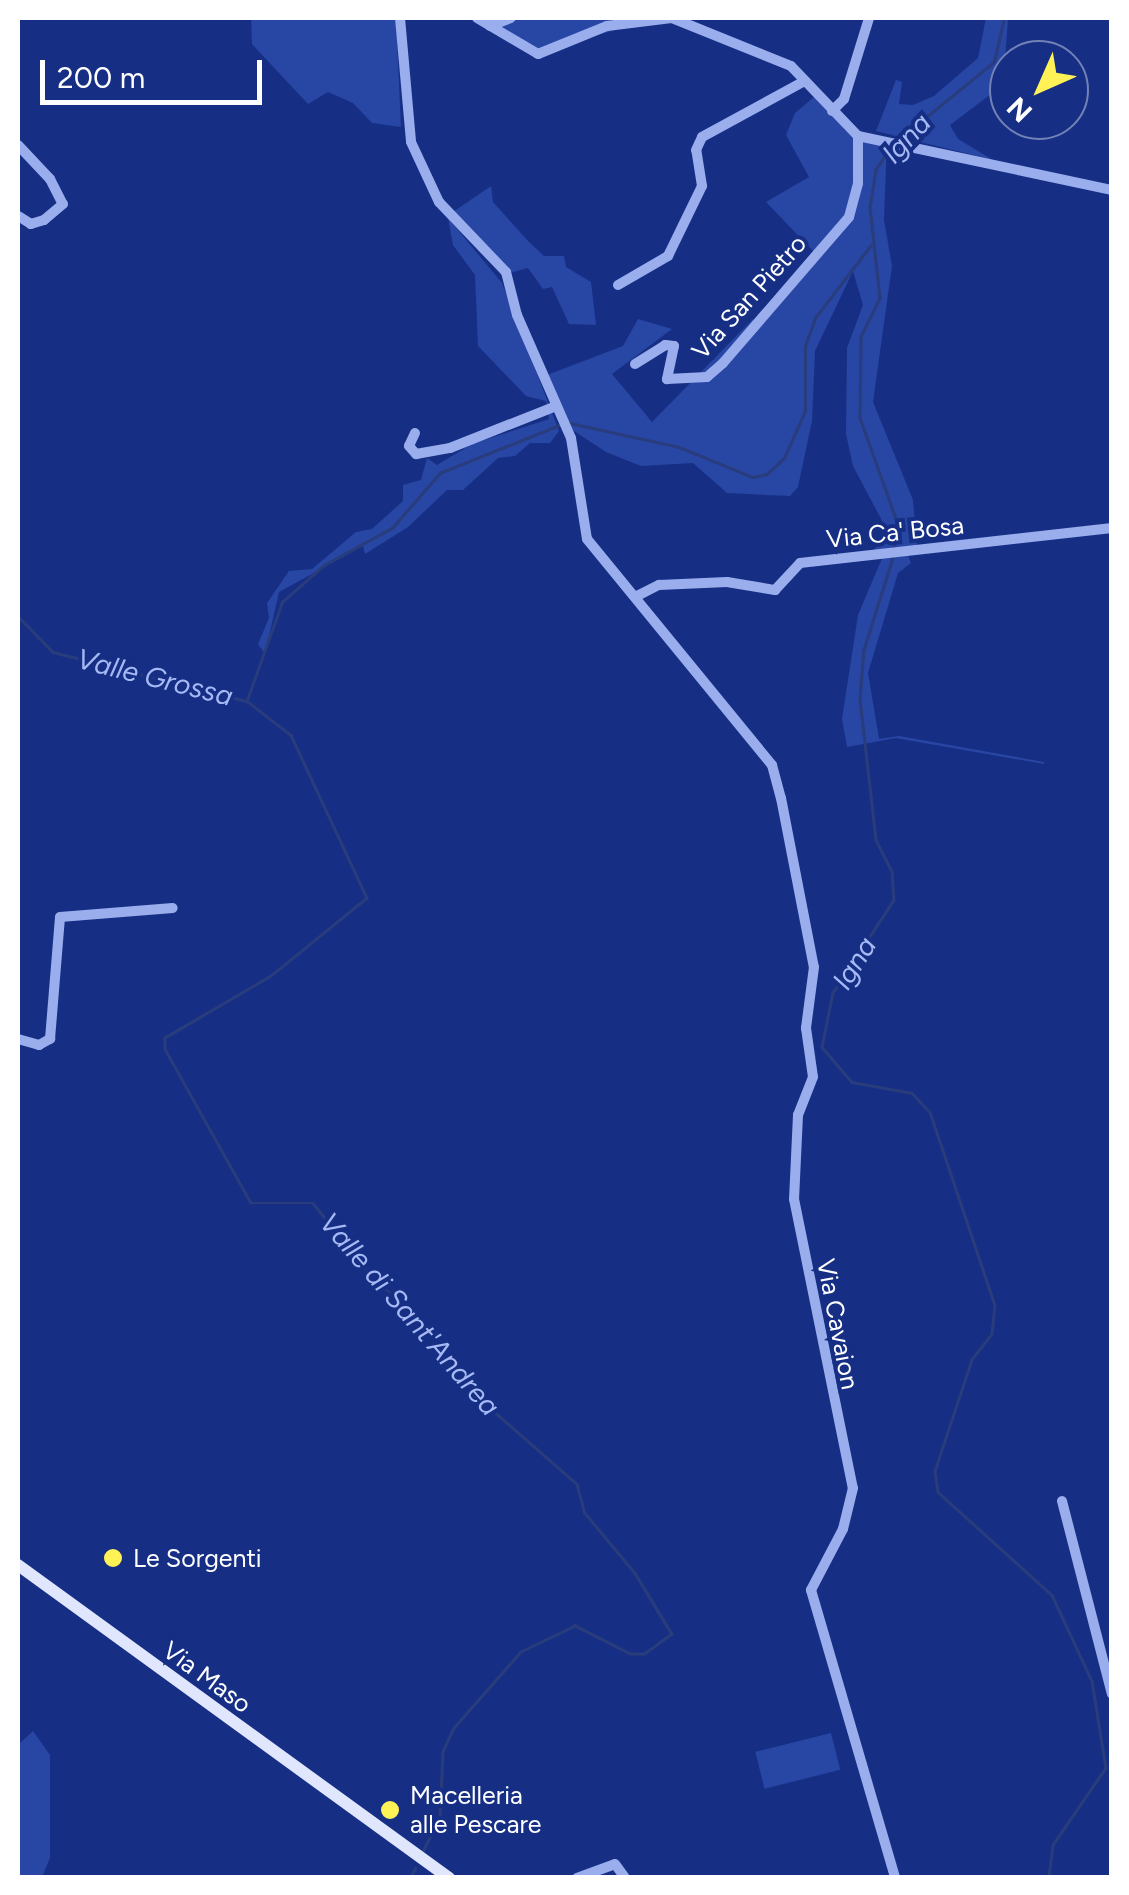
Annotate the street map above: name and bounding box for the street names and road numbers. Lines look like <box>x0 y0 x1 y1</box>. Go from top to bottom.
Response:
street label: Via San Pietro <box>685 229 813 365</box>
street label: Via Ca' Bosa <box>825 510 965 554</box>
street label: Via Cavaion <box>811 1256 865 1392</box>
street label: Via Maso <box>157 1635 257 1719</box>

